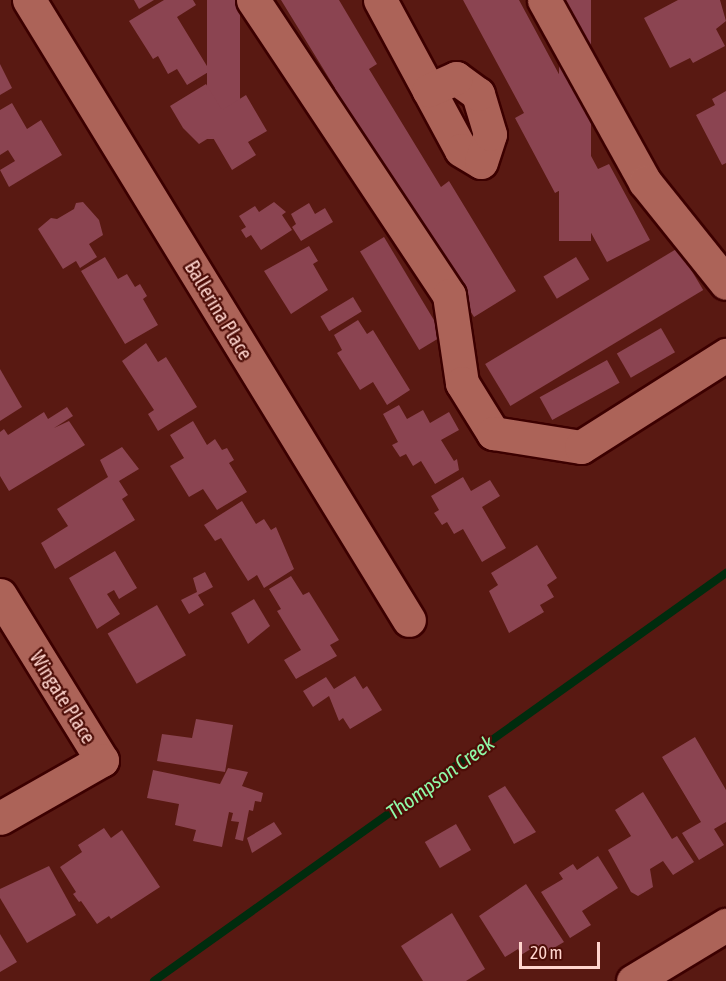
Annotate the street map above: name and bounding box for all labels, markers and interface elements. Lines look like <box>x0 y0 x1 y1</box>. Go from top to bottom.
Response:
street label: Ballerina Place <box>180 256 258 364</box>
street label: Wingate Place <box>25 646 101 748</box>
water label: Thompson Creek <box>381 729 499 825</box>
scale bar <box>522 930 603 968</box>
text: 20 m <box>530 942 562 963</box>

